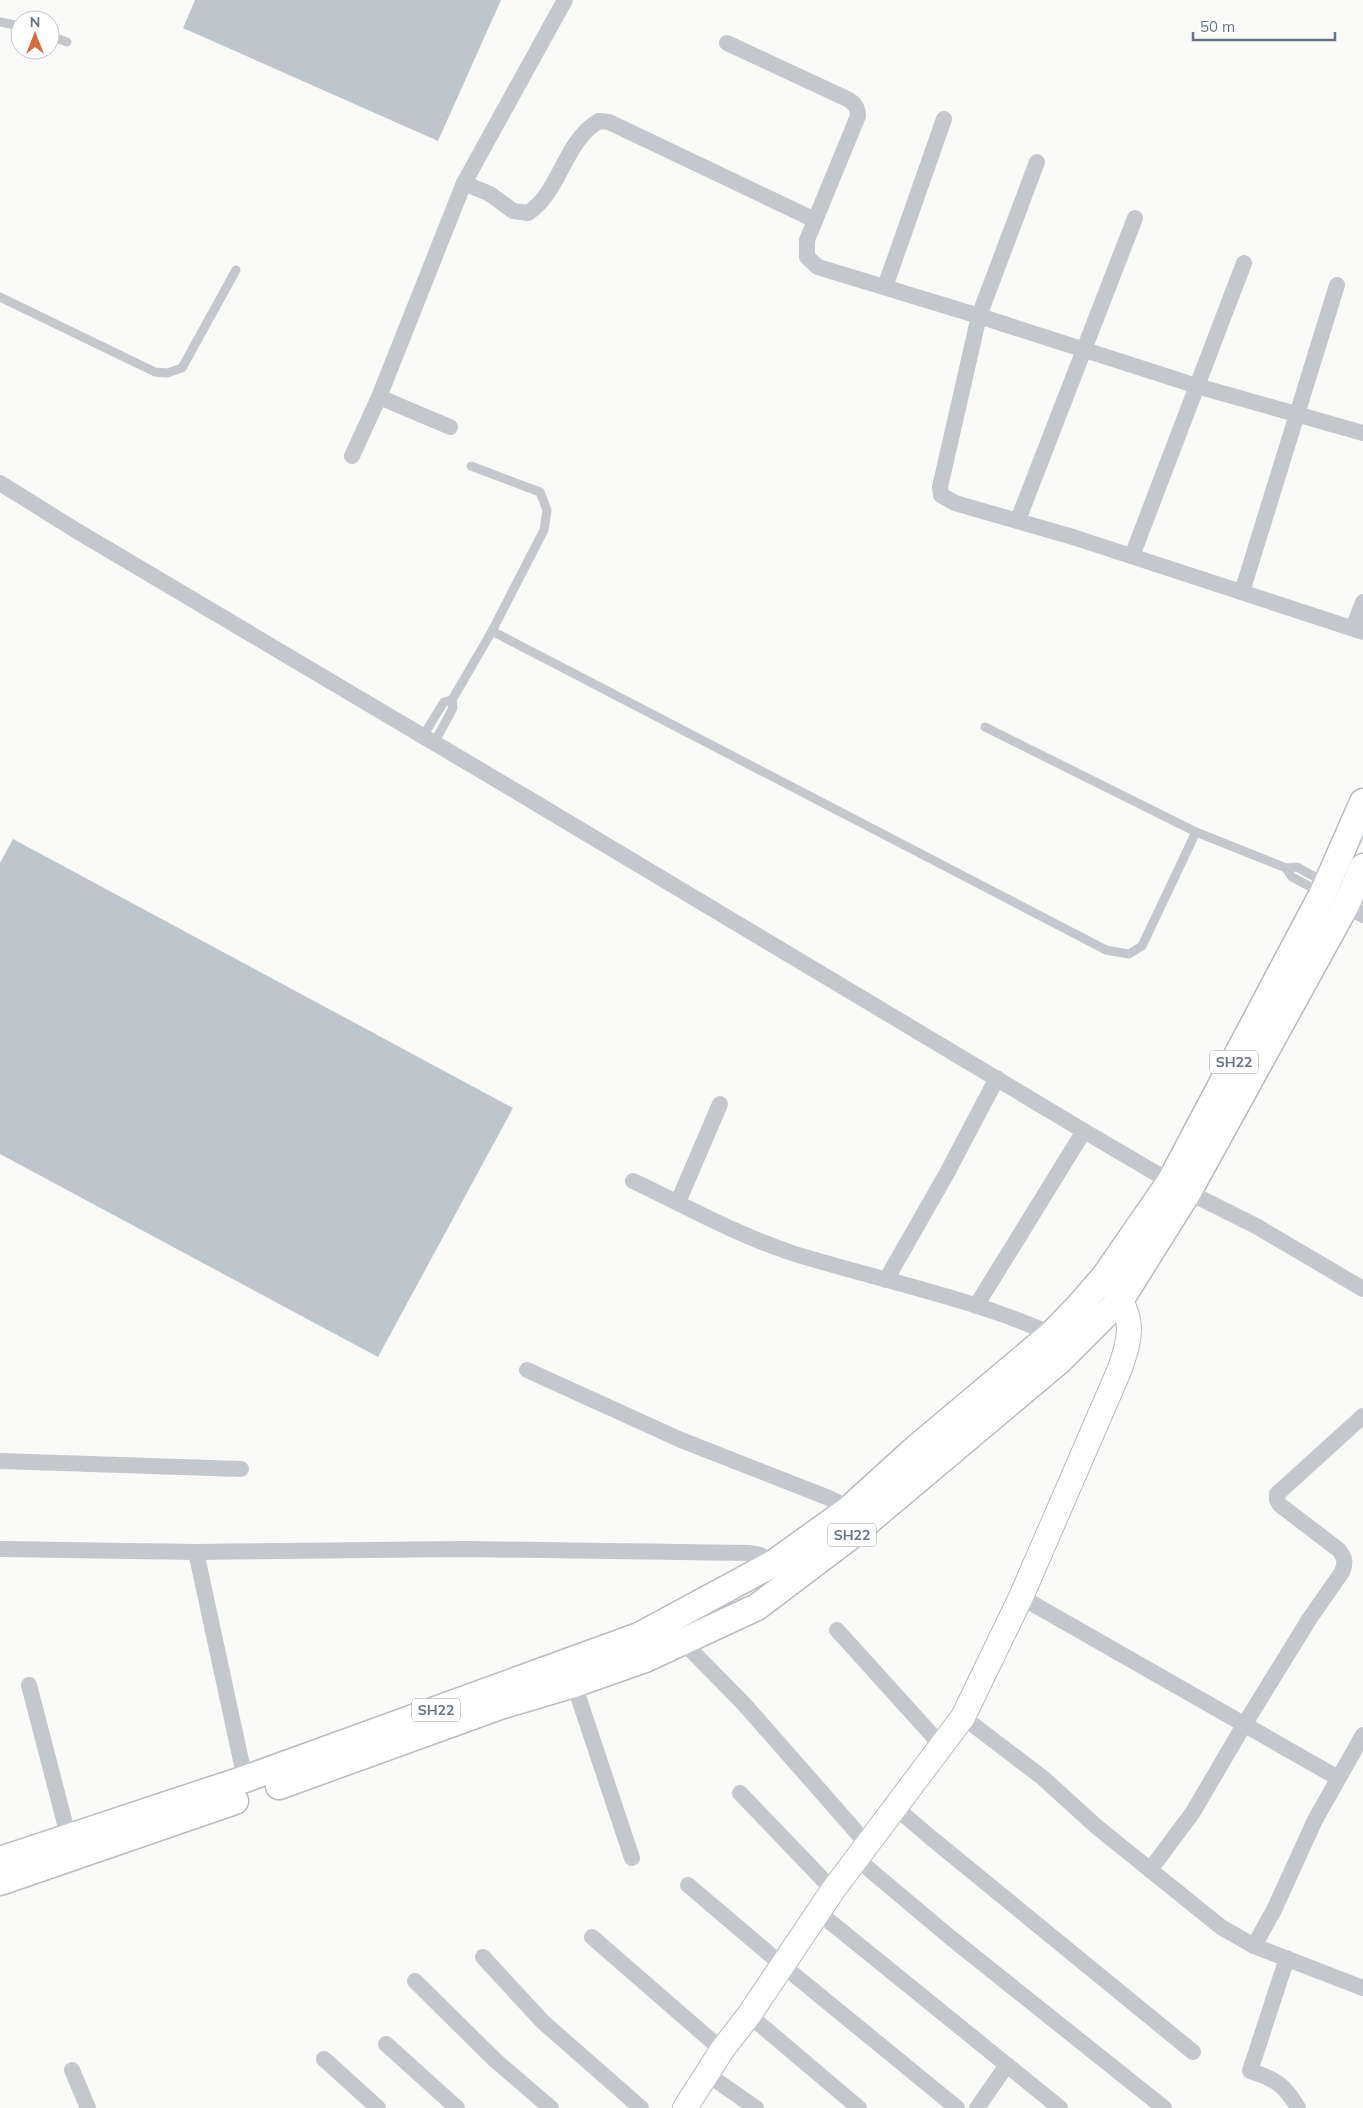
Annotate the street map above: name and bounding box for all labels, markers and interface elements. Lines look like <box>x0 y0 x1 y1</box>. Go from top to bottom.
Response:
north arrow <box>10 10 60 60</box>
scale bar <box>1193 10 1336 42</box>
text: N <box>30 13 40 31</box>
text: 50 m <box>1200 17 1235 36</box>
road number: SH22 <box>1210 1050 1258 1074</box>
road number: SH22 <box>828 1524 876 1546</box>
road number: SH22 <box>412 1698 460 1722</box>

